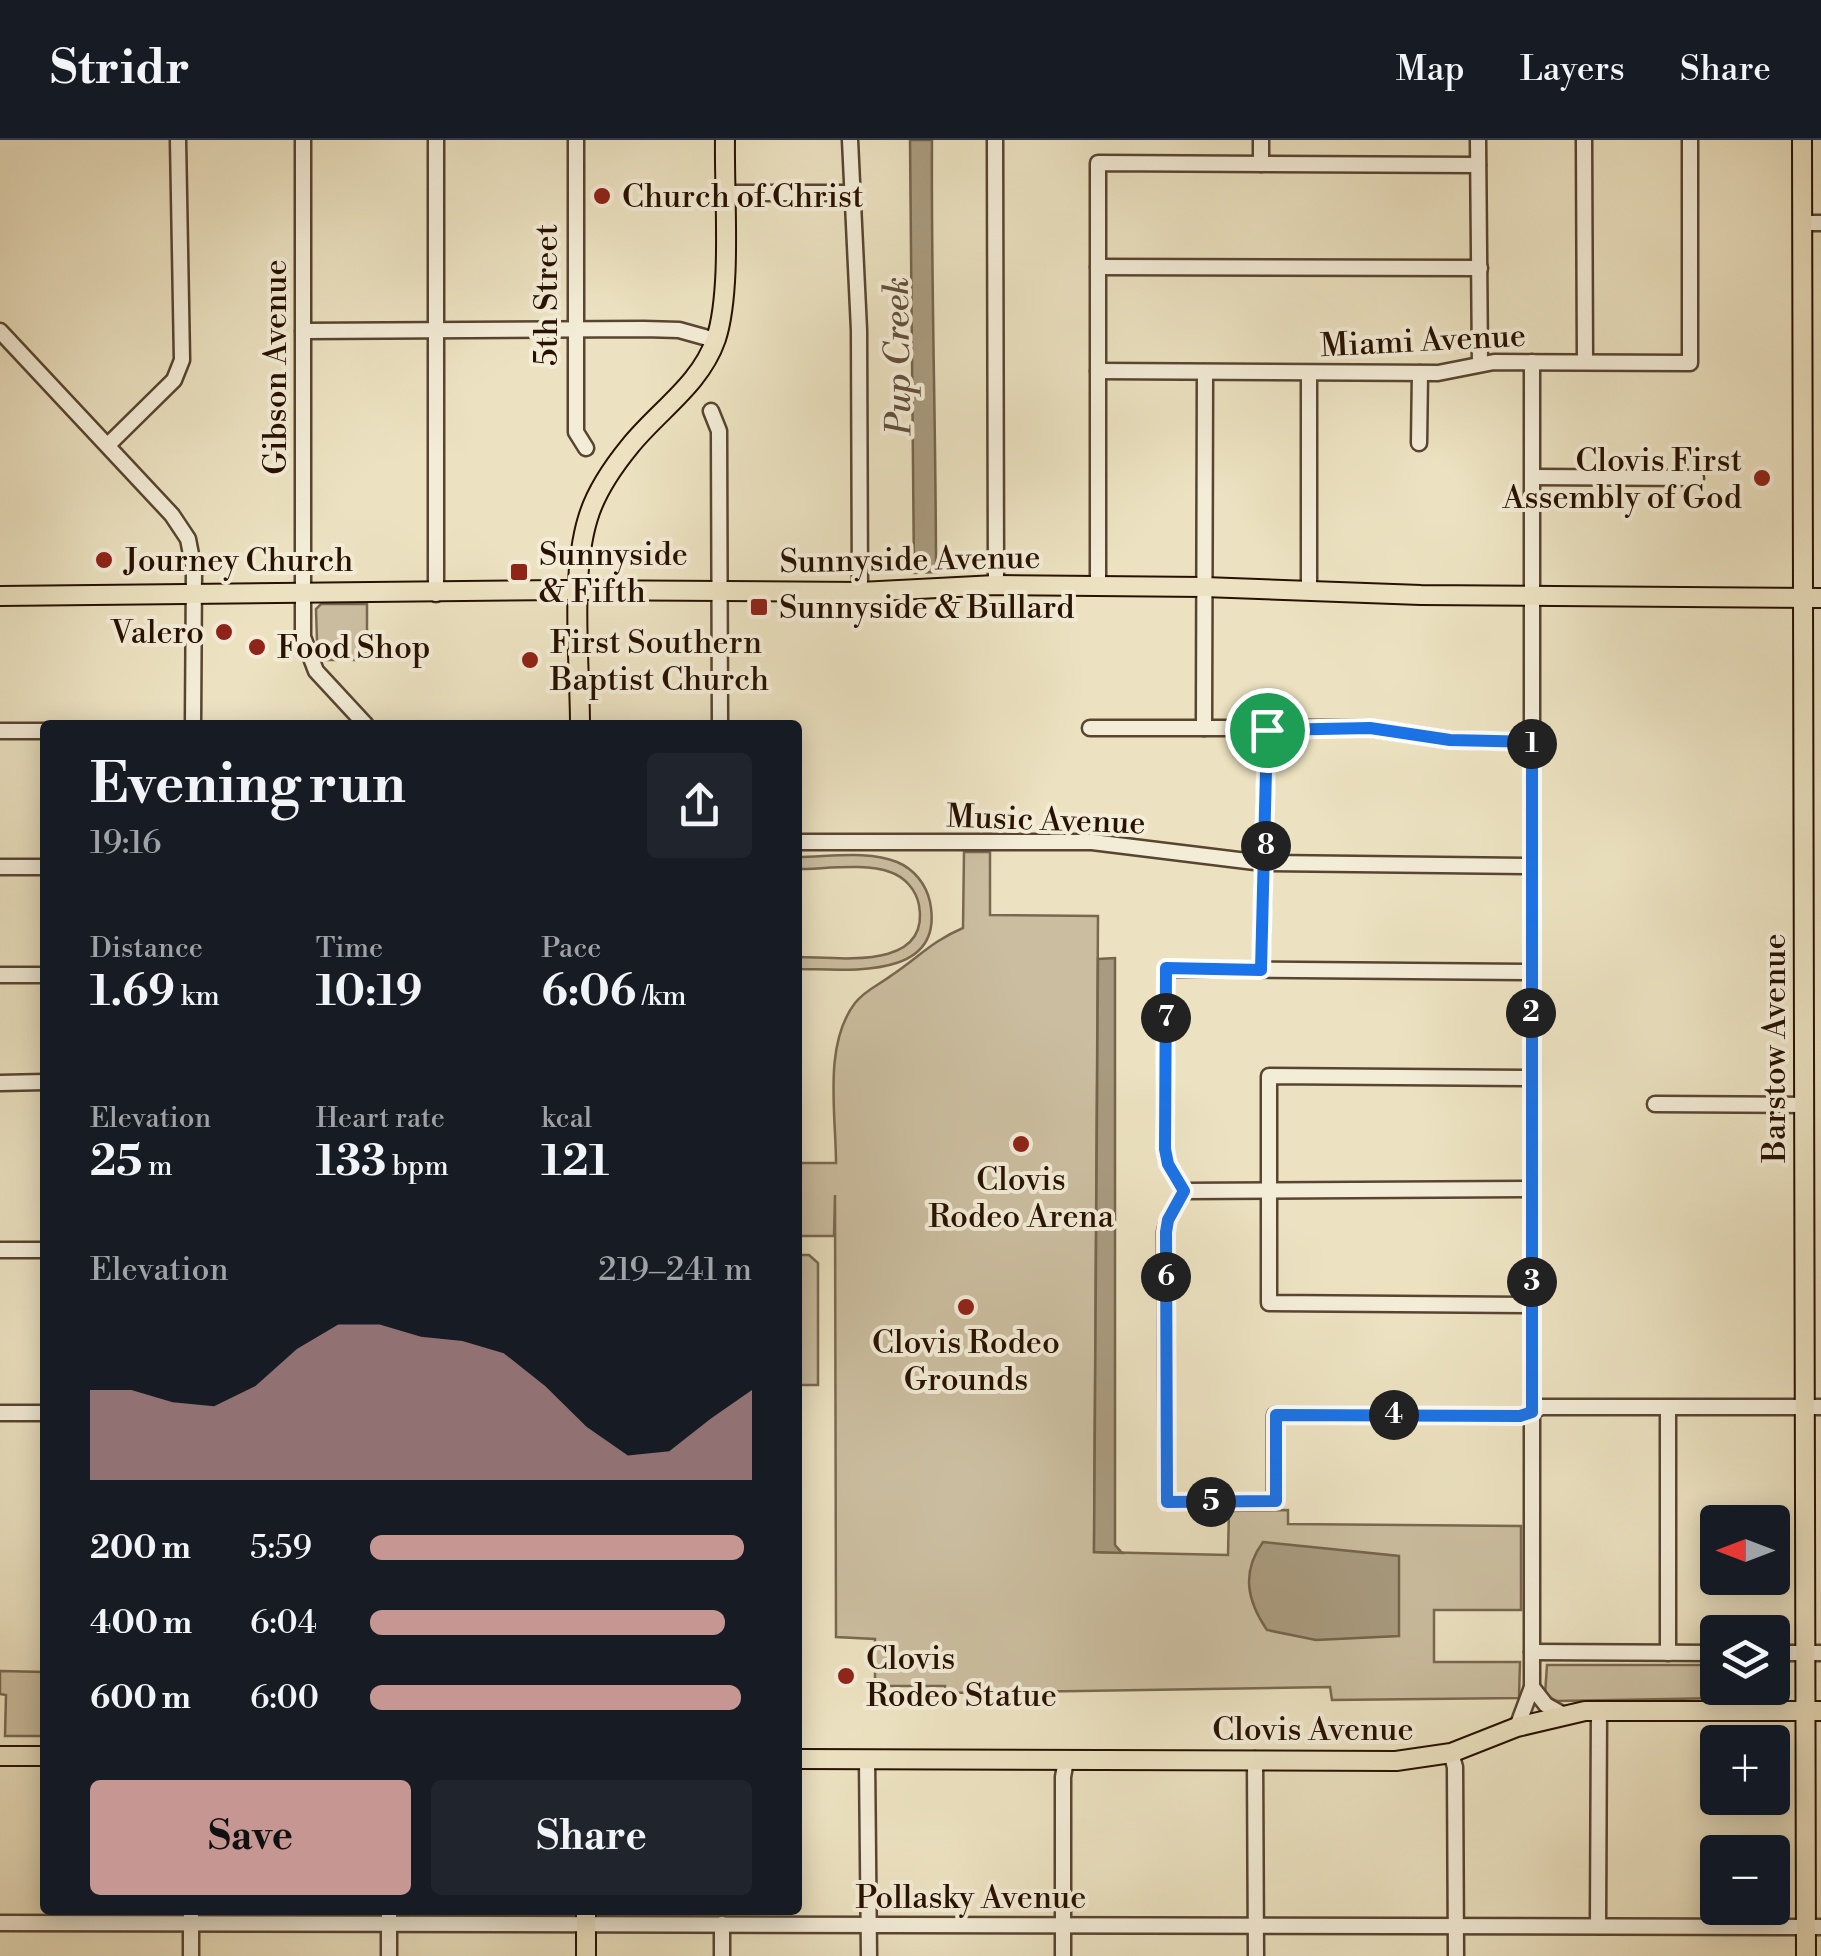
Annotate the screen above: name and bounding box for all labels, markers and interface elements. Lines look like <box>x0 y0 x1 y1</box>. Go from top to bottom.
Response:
text: Stridr <box>50 39 190 99</box>
text: Map <box>1396 48 1465 91</box>
text: Layers <box>1520 48 1625 91</box>
text: Share <box>1680 48 1771 91</box>
place label: Church of Christ <box>622 177 864 217</box>
marker: Church of Christ <box>591 185 613 207</box>
street label: 5th Street <box>527 224 567 366</box>
street label: Gibson Avenue <box>256 259 296 475</box>
water label: Pup Creek <box>876 276 921 437</box>
street label: Miami Avenue <box>1319 316 1527 366</box>
place label: Clovis First Assembly of God <box>1501 441 1742 518</box>
marker: Clovis First Assembly of God <box>1751 467 1773 489</box>
place label: Sunnyside & Fifth <box>539 535 688 612</box>
street label: Sunnyside Avenue <box>779 538 1041 582</box>
place label: Journey Church <box>123 541 353 581</box>
marker: Journey Church <box>93 549 115 571</box>
marker: Sunnyside & Fifth <box>508 561 530 583</box>
place label: Sunnyside & Bullard <box>779 588 1074 628</box>
marker: Sunnyside & Bullard <box>748 596 770 618</box>
place label: Valero <box>110 613 204 653</box>
marker: Valero <box>213 621 235 643</box>
place label: First Southern Baptist Church <box>549 623 769 700</box>
place label: Food Shop <box>277 628 430 668</box>
marker: Food Shop <box>246 636 268 658</box>
marker: First Southern Baptist Church <box>519 649 541 671</box>
pin <box>1225 688 1310 773</box>
icon: arrive <box>1240 703 1295 758</box>
pin: 1 <box>1507 719 1557 769</box>
text: 1 <box>1525 726 1539 761</box>
text: Evening run <box>90 751 406 820</box>
button: share <box>647 753 752 858</box>
street label: Music Avenue <box>946 797 1146 843</box>
pin: 8 <box>1241 821 1291 871</box>
text: 19:16 <box>90 823 161 863</box>
text: 8 <box>1257 828 1275 863</box>
text: Distance <box>90 931 203 966</box>
text: Time <box>316 931 383 966</box>
text: Pace <box>541 931 601 966</box>
street label: Barstow Avenue <box>1755 933 1795 1164</box>
text: 1.69 <box>90 966 175 1019</box>
text: 10:19 <box>316 966 422 1019</box>
text: 6:06 <box>541 966 636 1019</box>
text: km <box>175 979 220 1014</box>
text: /km <box>636 979 687 1014</box>
pin: 2 <box>1506 988 1556 1038</box>
pin: 7 <box>1141 993 1191 1043</box>
text: 2 <box>1522 995 1540 1030</box>
text: 7 <box>1158 1000 1174 1035</box>
text: Elevation <box>90 1101 211 1136</box>
text: Heart rate <box>316 1101 445 1136</box>
text: kcal <box>541 1101 592 1136</box>
marker: Clovis Rodeo Arena <box>1010 1133 1032 1155</box>
text: 25 <box>90 1136 142 1189</box>
text: 133 <box>316 1136 386 1189</box>
text: 121 <box>541 1136 609 1189</box>
text: m <box>142 1149 173 1184</box>
text: bpm <box>386 1149 449 1184</box>
place label: Clovis Rodeo Arena <box>928 1160 1115 1237</box>
text: Elevation <box>90 1250 229 1290</box>
text: 219–241 m <box>598 1250 752 1290</box>
pin: 6 <box>1141 1252 1191 1302</box>
pin: 3 <box>1507 1257 1557 1307</box>
text: 6 <box>1157 1259 1175 1294</box>
text: 3 <box>1524 1264 1540 1299</box>
marker: Clovis Rodeo Grounds <box>955 1296 977 1318</box>
place label: Clovis Rodeo Grounds <box>872 1323 1060 1400</box>
pin: 4 <box>1369 1390 1419 1440</box>
text: 4 <box>1385 1397 1403 1432</box>
pin: 5 <box>1186 1477 1236 1527</box>
text: 5 <box>1202 1484 1220 1519</box>
north arrow <box>1700 1505 1790 1595</box>
map controls <box>1700 1505 1790 1925</box>
text: 200 m <box>90 1528 191 1568</box>
text: 5:59 <box>250 1528 312 1568</box>
text: 400 m <box>90 1603 192 1643</box>
text: 6:04 <box>250 1603 317 1643</box>
button: layers <box>1700 1615 1790 1705</box>
place label: Clovis Rodeo Statue <box>866 1639 1057 1716</box>
marker: Clovis Rodeo Statue <box>835 1665 857 1687</box>
text: 600 m <box>90 1678 191 1718</box>
text: 6:00 <box>250 1678 319 1718</box>
street label: Clovis Avenue <box>1212 1710 1414 1750</box>
button: + <box>1700 1725 1790 1815</box>
button: Save <box>90 1780 411 1895</box>
button: Share <box>431 1780 752 1895</box>
button: − <box>1700 1835 1790 1925</box>
street label: Pollasky Avenue <box>856 1878 1086 1918</box>

